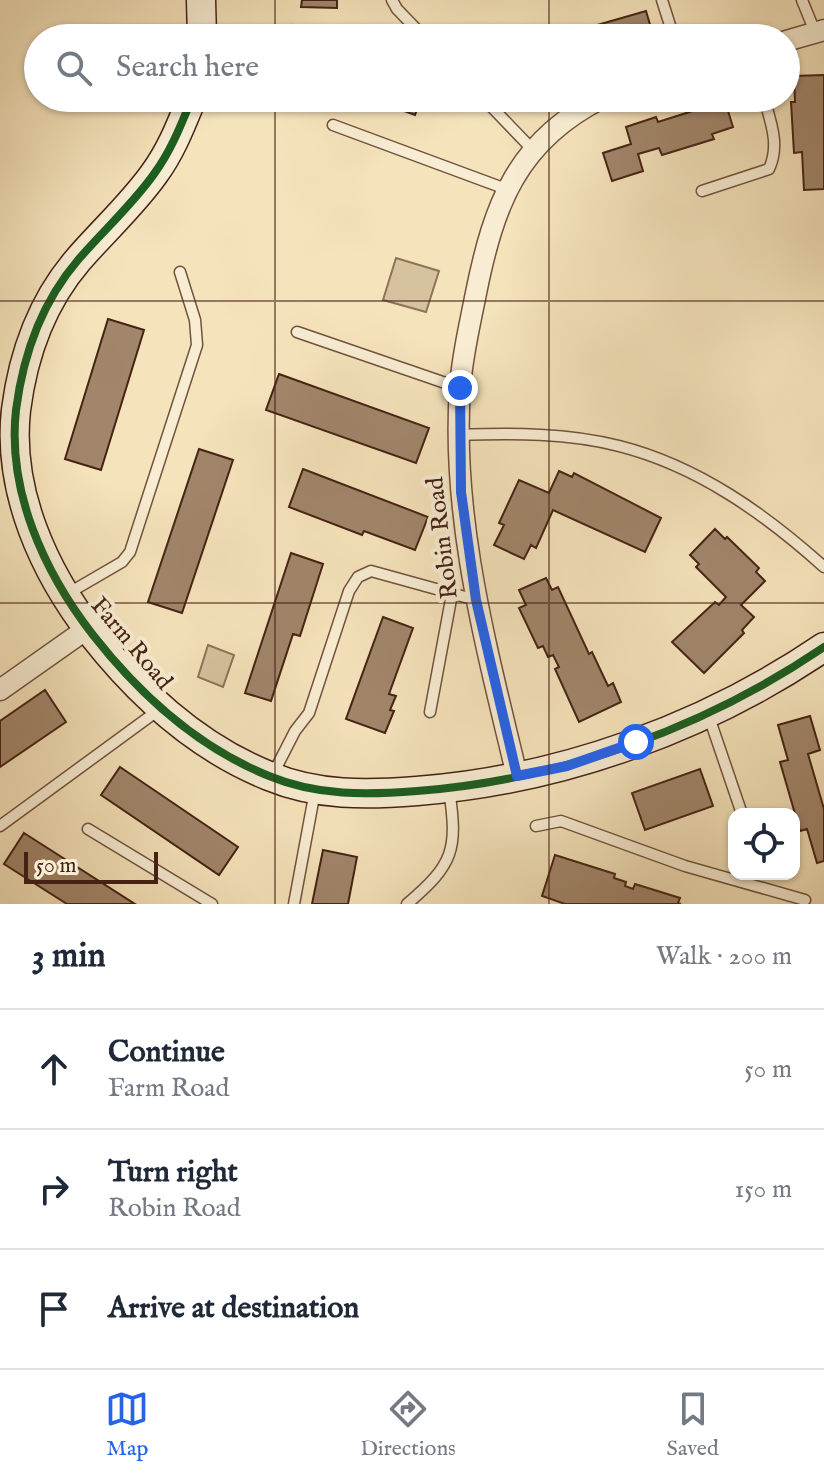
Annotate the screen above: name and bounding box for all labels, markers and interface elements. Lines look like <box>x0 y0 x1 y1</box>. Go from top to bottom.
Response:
search box <box>24 24 800 112</box>
icon: search <box>52 46 96 90</box>
text: Search here <box>116 49 259 87</box>
route end <box>442 370 478 406</box>
street label: Robin Road <box>420 475 466 601</box>
street label: Farm Road <box>83 591 179 697</box>
route start <box>618 724 654 760</box>
map controls <box>728 808 800 880</box>
button: locate <box>728 808 800 880</box>
scale bar <box>24 848 158 884</box>
text: 50 m <box>36 852 77 880</box>
text: 3 min <box>32 935 106 978</box>
text: Walk · 200 m <box>656 940 792 973</box>
text: Continue <box>108 1034 225 1072</box>
icon: ahead <box>32 1047 76 1091</box>
text: 50 m <box>744 1053 792 1086</box>
text: Farm Road <box>108 1072 229 1105</box>
text: Turn right <box>108 1154 238 1192</box>
icon: right <box>32 1167 76 1211</box>
text: 150 m <box>734 1173 792 1206</box>
text: Robin Road <box>108 1192 241 1225</box>
icon: arrive <box>32 1287 76 1331</box>
text: Arrive at destination <box>108 1290 359 1328</box>
tab: Map <box>105 1387 149 1463</box>
tab: Directions <box>360 1387 456 1463</box>
tab: Saved <box>667 1387 719 1463</box>

